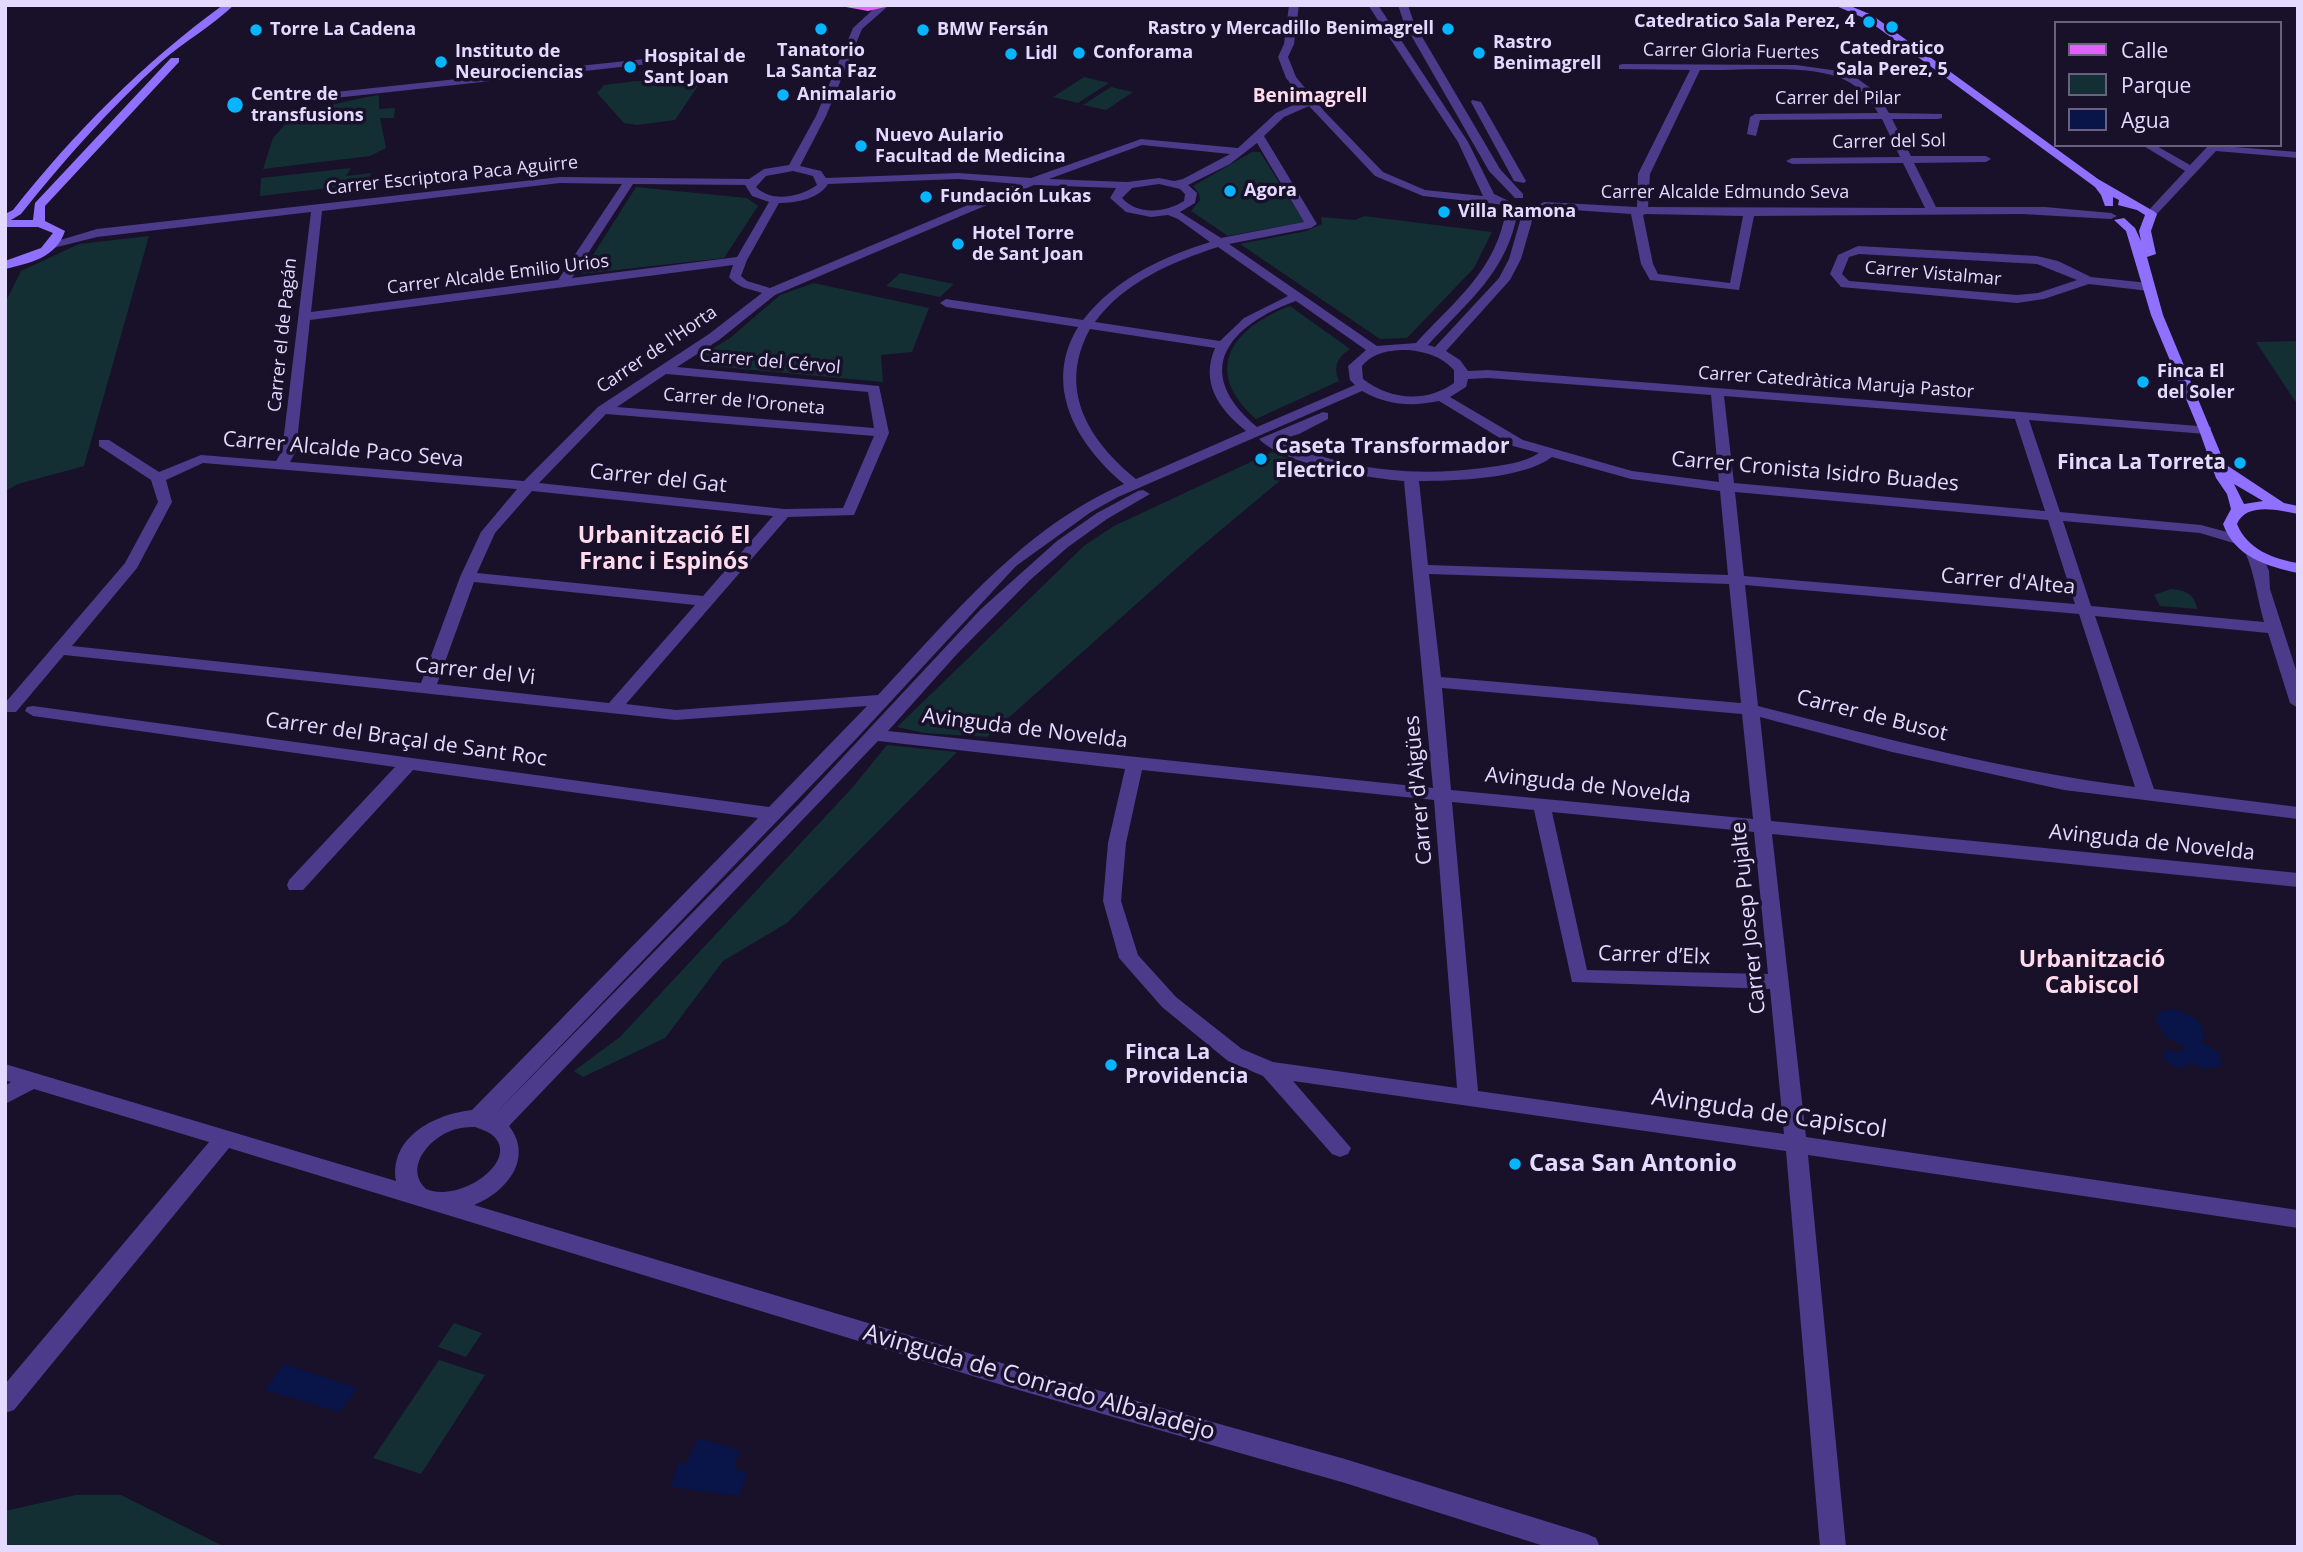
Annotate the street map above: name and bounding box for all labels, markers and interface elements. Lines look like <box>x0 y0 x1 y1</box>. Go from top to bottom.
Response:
place label: Catedratico Sala Perez, 4 <box>1634 11 1855 33</box>
marker: Catedratico Sala Perez, 4 <box>1861 14 1877 30</box>
place label: Rastro y Mercadillo Benimagrell <box>1147 18 1434 40</box>
place label: Torre La Cadena <box>270 19 416 41</box>
place label: BMW Fersán <box>937 19 1048 41</box>
marker: Catedratico Sala Perez, 5 <box>1884 19 1900 35</box>
marker: Tanatorio La Santa Faz <box>813 21 829 37</box>
marker: Rastro y Mercadillo Benimagrell <box>1440 21 1456 37</box>
legend <box>2054 21 2282 147</box>
marker: Torre La Cadena <box>248 22 264 38</box>
marker: BMW Fersán <box>915 22 931 38</box>
place label: Rastro Benimagrell <box>1493 32 1602 74</box>
text: Calle <box>2121 36 2168 64</box>
place label: Catedratico Sala Perez, 5 <box>1836 38 1948 80</box>
place label: Tanatorio La Santa Faz <box>765 40 877 82</box>
street label: Carrer Gloria Fuertes <box>1643 40 1819 64</box>
place label: Instituto de Neurociencias <box>455 41 583 84</box>
place label: Conforama <box>1093 42 1193 64</box>
place label: Lidl <box>1025 43 1058 65</box>
marker: Conforama <box>1071 45 1087 61</box>
marker: Rastro Benimagrell <box>1471 45 1487 61</box>
place label: Hospital de Sant Joan <box>644 46 746 88</box>
marker: Lidl <box>1003 46 1019 62</box>
marker: Instituto de Neurociencias <box>433 54 449 70</box>
marker: Hospital de Sant Joan <box>622 59 638 75</box>
text: Parque <box>2121 71 2191 99</box>
place label: Centre de transfusions <box>251 84 364 126</box>
place label: Animalario <box>797 84 896 106</box>
district label: Benimagrell <box>1253 86 1367 108</box>
marker: Animalario <box>775 87 791 103</box>
street label: Carrer del Pilar <box>1775 88 1901 110</box>
marker: Centre de transfusions <box>225 95 245 115</box>
text: Agua <box>2121 106 2170 134</box>
place label: Nuevo Aulario Facultad de Medicina <box>875 125 1066 168</box>
street label: Carrer del Sol <box>1832 130 1946 154</box>
marker: Nuevo Aulario Facultad de Medicina <box>853 138 869 154</box>
street label: Carrer Escriptora Paca Aguirre <box>325 152 579 200</box>
place label: Agora <box>1244 180 1297 202</box>
street label: Carrer Alcalde Edmundo Seva <box>1601 182 1849 204</box>
marker: Agora <box>1222 183 1238 199</box>
place label: Fundación Lukas <box>940 186 1091 208</box>
marker: Fundación Lukas <box>918 189 934 205</box>
place label: Villa Ramona <box>1458 201 1576 223</box>
marker: Villa Ramona <box>1436 204 1452 220</box>
place label: Hotel Torre de Sant Joan <box>972 223 1084 266</box>
marker: Hotel Torre de Sant Joan <box>950 236 966 252</box>
street label: Carrer Alcalde Emilio Urios <box>386 251 610 299</box>
street label: Carrer el de Pagán <box>264 257 302 413</box>
street label: Carrer Vistalmar <box>1864 257 2002 291</box>
street label: Carrer de l'Horta <box>593 302 721 398</box>
street label: Carrer del Cérvol <box>698 345 842 379</box>
place label: Finca El del Soler <box>2157 361 2235 404</box>
street label: Carrer Catedràtica Maruja Pastor <box>1697 363 1975 403</box>
marker: Finca El del Soler <box>2135 374 2151 390</box>
street label: Carrer de l'Oroneta <box>662 384 826 420</box>
street label: Carrer Alcalde Paco Seva <box>222 427 464 473</box>
place label: Caseta Transformador Electrico <box>1275 434 1510 484</box>
street label: Carrer Cronista Isidro Buades <box>1670 447 1960 497</box>
place label: Finca La Torreta <box>2057 450 2226 476</box>
marker: Caseta Transformador Electrico <box>1253 451 1269 467</box>
marker: Finca La Torreta <box>2232 455 2248 471</box>
street label: Carrer del Gat <box>588 459 728 499</box>
district label: Urbanització El Franc i Espinós <box>578 522 750 576</box>
street label: Carrer d'Altea <box>1940 564 2076 600</box>
street label: Carrer del Vi <box>413 653 537 691</box>
street label: Carrer de Busot <box>1794 685 1950 747</box>
street label: Avinguda de Novelda <box>921 704 1129 754</box>
street label: Carrer del Braçal de Sant Roc <box>263 708 549 772</box>
street label: Carrer d'Aigües <box>1400 714 1438 866</box>
street label: Avinguda de Novelda <box>1484 763 1692 809</box>
street label: Avinguda de Novelda <box>2048 820 2256 866</box>
street label: Carrer Josep Pujalte <box>1726 821 1772 1015</box>
street label: Carrer d’Elx <box>1597 941 1711 971</box>
district label: Urbanització Cabiscol <box>2019 946 2165 1000</box>
place label: Finca La Providencia <box>1125 1040 1248 1090</box>
marker: Finca La Providencia <box>1103 1057 1119 1073</box>
street label: Avinguda de Capiscol <box>1650 1083 1888 1145</box>
place label: Casa San Antonio <box>1529 1150 1737 1178</box>
marker: Casa San Antonio <box>1507 1156 1523 1172</box>
street label: Avinguda de Conrado Albaladejo <box>860 1319 1218 1447</box>

